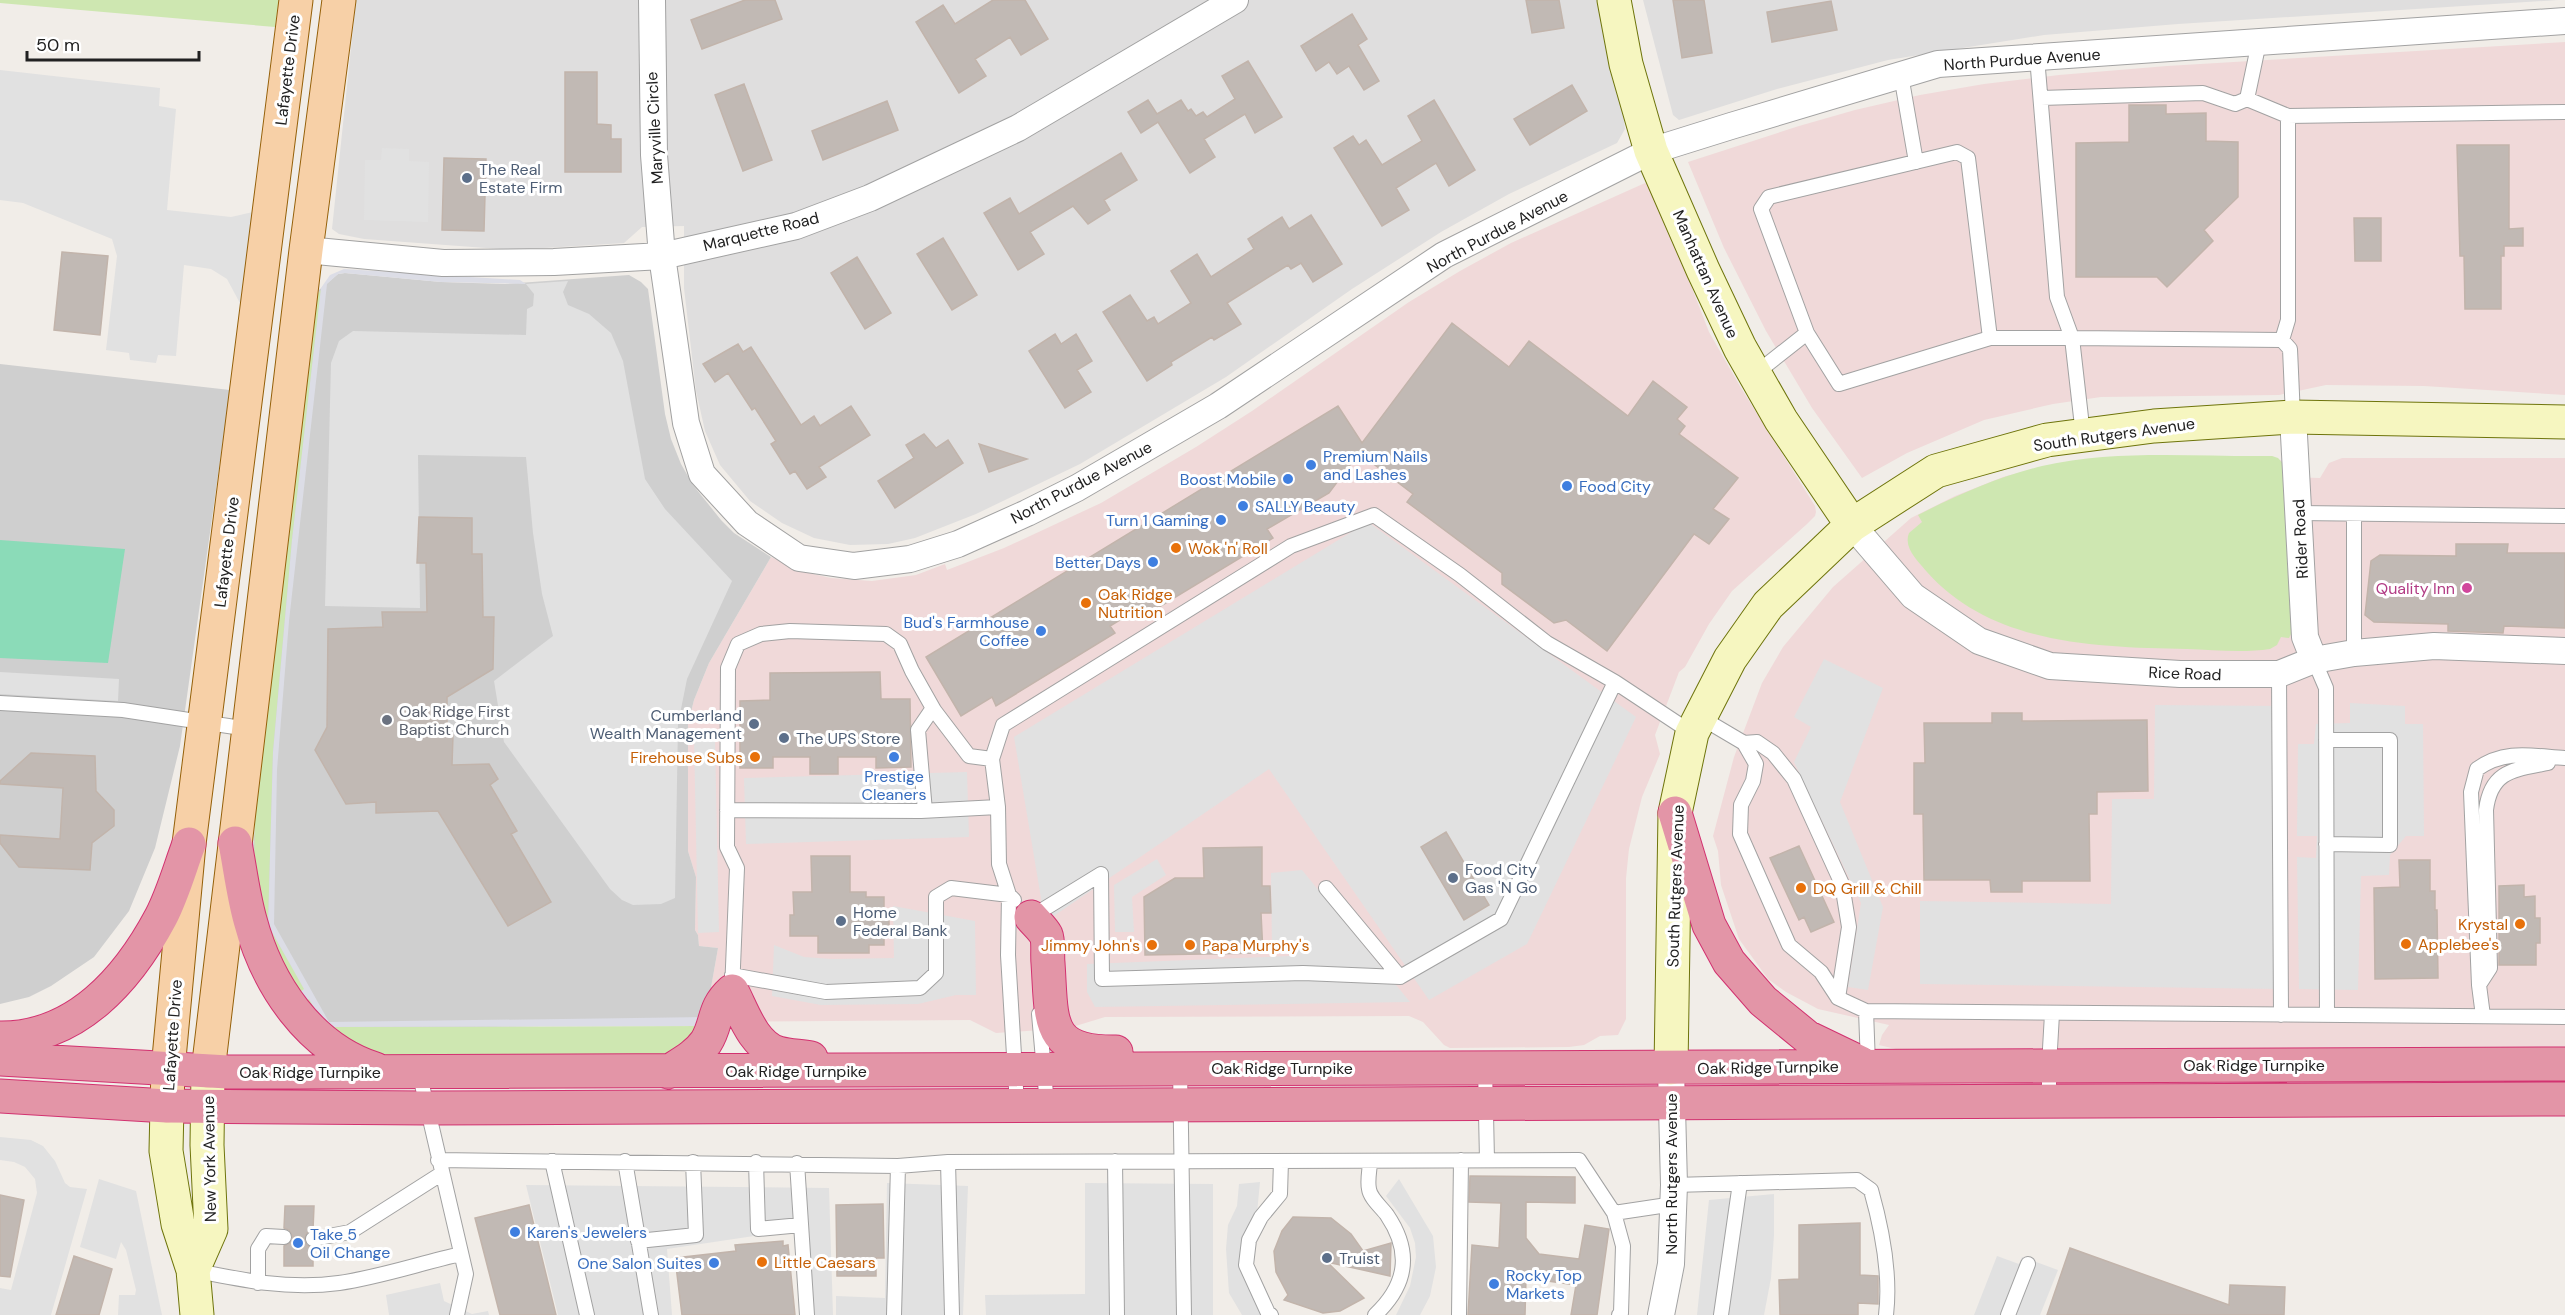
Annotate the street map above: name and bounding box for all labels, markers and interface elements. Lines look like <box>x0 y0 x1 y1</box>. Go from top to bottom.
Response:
street label: Lafayette Drive <box>270 14 305 127</box>
scale bar <box>27 24 200 62</box>
text: 50 m <box>36 33 80 57</box>
street label: North Purdue Avenue <box>1943 44 2101 75</box>
street label: Maryville Circle <box>641 71 668 185</box>
place label: The Real Estate Firm <box>479 159 562 198</box>
marker: The Real Estate Firm <box>460 171 474 185</box>
street label: North Purdue Avenue <box>1423 185 1572 278</box>
street label: Marquette Road <box>701 207 821 256</box>
street label: Manhattan Avenue <box>1668 207 1743 342</box>
street label: South Rutgers Avenue <box>2032 413 2196 456</box>
street label: North Purdue Avenue <box>1007 436 1156 529</box>
place label: Premium Nails and Lashes <box>1323 446 1428 485</box>
marker: Premium Nails and Lashes <box>1304 458 1318 472</box>
place label: Boost Mobile <box>1180 469 1276 490</box>
marker: Boost Mobile <box>1281 472 1295 486</box>
place label: Food City <box>1579 476 1651 497</box>
marker: Food City <box>1560 479 1574 493</box>
street label: Lafayette Drive <box>209 496 244 609</box>
place label: SALLY Beauty <box>1255 496 1356 517</box>
marker: SALLY Beauty <box>1236 499 1250 513</box>
street label: Rider Road <box>2288 499 2313 579</box>
place label: Turn 1 Gaming <box>1106 510 1209 531</box>
marker: Turn 1 Gaming <box>1214 513 1228 527</box>
place label: Wok 'n' Roll <box>1188 538 1268 559</box>
marker: Wok 'n' Roll <box>1169 541 1183 555</box>
place label: Better Days <box>1055 552 1141 573</box>
marker: Better Days <box>1146 555 1160 569</box>
place label: Quality Inn <box>2376 578 2455 599</box>
marker: Quality Inn <box>2460 581 2474 595</box>
place label: Oak Ridge Nutrition <box>1098 584 1172 623</box>
marker: Oak Ridge Nutrition <box>1079 596 1093 610</box>
place label: Bud's Farmhouse Coffee <box>903 612 1029 651</box>
marker: Bud's Farmhouse Coffee <box>1034 624 1048 638</box>
street label: Rice Road <box>2148 662 2222 685</box>
place label: Oak Ridge First Baptist Church <box>399 701 510 740</box>
place label: Cumberland Wealth Management <box>590 705 742 744</box>
marker: Oak Ridge First Baptist Church <box>380 713 394 727</box>
marker: Cumberland Wealth Management <box>747 717 761 731</box>
place label: The UPS Store <box>796 728 900 749</box>
marker: The UPS Store <box>777 731 791 745</box>
place label: Firehouse Subs <box>630 747 743 768</box>
marker: Firehouse Subs <box>748 750 762 764</box>
marker: Prestige Cleaners <box>887 750 901 764</box>
place label: Prestige Cleaners <box>861 766 927 805</box>
street label: South Rutgers Avenue <box>1662 804 1689 968</box>
place label: Food City Gas 'N Go <box>1465 859 1538 898</box>
marker: Food City Gas 'N Go <box>1446 871 1460 885</box>
place label: DQ Grill & Chill <box>1813 878 1922 899</box>
marker: DQ Grill & Chill <box>1794 881 1808 895</box>
place label: Home Federal Bank <box>853 902 947 941</box>
marker: Home Federal Bank <box>834 914 848 928</box>
place label: Krystal <box>2458 914 2508 935</box>
marker: Krystal <box>2513 917 2527 931</box>
place label: Applebee's <box>2418 934 2499 955</box>
place label: Jimmy John's <box>1041 935 1140 956</box>
place label: Papa Murphy's <box>1202 935 1310 956</box>
marker: Applebee's <box>2399 937 2413 951</box>
marker: Jimmy John's <box>1145 938 1159 952</box>
marker: Papa Murphy's <box>1183 938 1197 952</box>
street label: Lafayette Drive <box>158 979 187 1091</box>
street label: Oak Ridge Turnpike <box>2183 1055 2325 1076</box>
street label: Oak Ridge Turnpike <box>1697 1056 1839 1079</box>
street label: Oak Ridge Turnpike <box>1211 1058 1353 1079</box>
street label: Oak Ridge Turnpike <box>725 1061 867 1082</box>
street label: Oak Ridge Turnpike <box>239 1062 381 1083</box>
street label: North Rutgers Avenue <box>1661 1093 1682 1255</box>
street label: New York Avenue <box>198 1096 221 1222</box>
place label: Karen's Jewelers <box>527 1222 647 1243</box>
place label: Take 5 Oil Change <box>310 1224 390 1263</box>
marker: Karen's Jewelers <box>508 1225 522 1239</box>
marker: Take 5 Oil Change <box>291 1236 305 1250</box>
place label: Truist <box>1339 1248 1380 1269</box>
marker: Truist <box>1320 1251 1334 1265</box>
place label: Little Caesars <box>774 1252 876 1273</box>
place label: One Salon Suites <box>577 1253 702 1274</box>
marker: Little Caesars <box>755 1255 769 1269</box>
marker: One Salon Suites <box>707 1256 721 1270</box>
place label: Rocky Top Markets <box>1506 1265 1582 1304</box>
marker: Rocky Top Markets <box>1487 1277 1501 1291</box>

